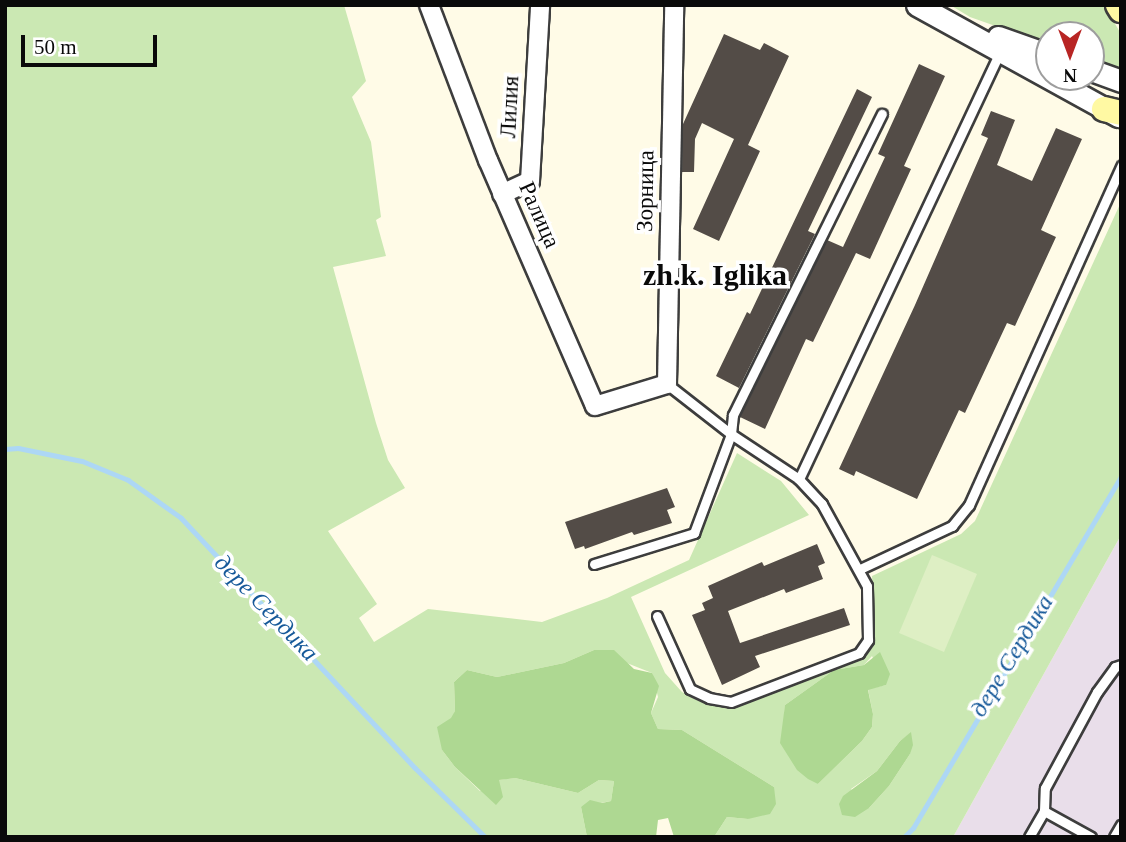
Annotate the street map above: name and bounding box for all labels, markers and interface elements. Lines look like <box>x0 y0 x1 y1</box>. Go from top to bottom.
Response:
scale bar <box>24 21 161 65</box>
north arrow <box>1035 21 1105 91</box>
text: 50 m <box>34 35 77 59</box>
text: N <box>1063 65 1077 86</box>
street label: Лилия <box>495 75 525 139</box>
street label: Зорница <box>631 150 661 232</box>
street label: Ралица <box>512 178 566 252</box>
district label: zh.k. Iglika <box>643 257 787 293</box>
water label: дере Сердика <box>208 549 324 667</box>
water label: дере Сердика <box>964 590 1060 722</box>

